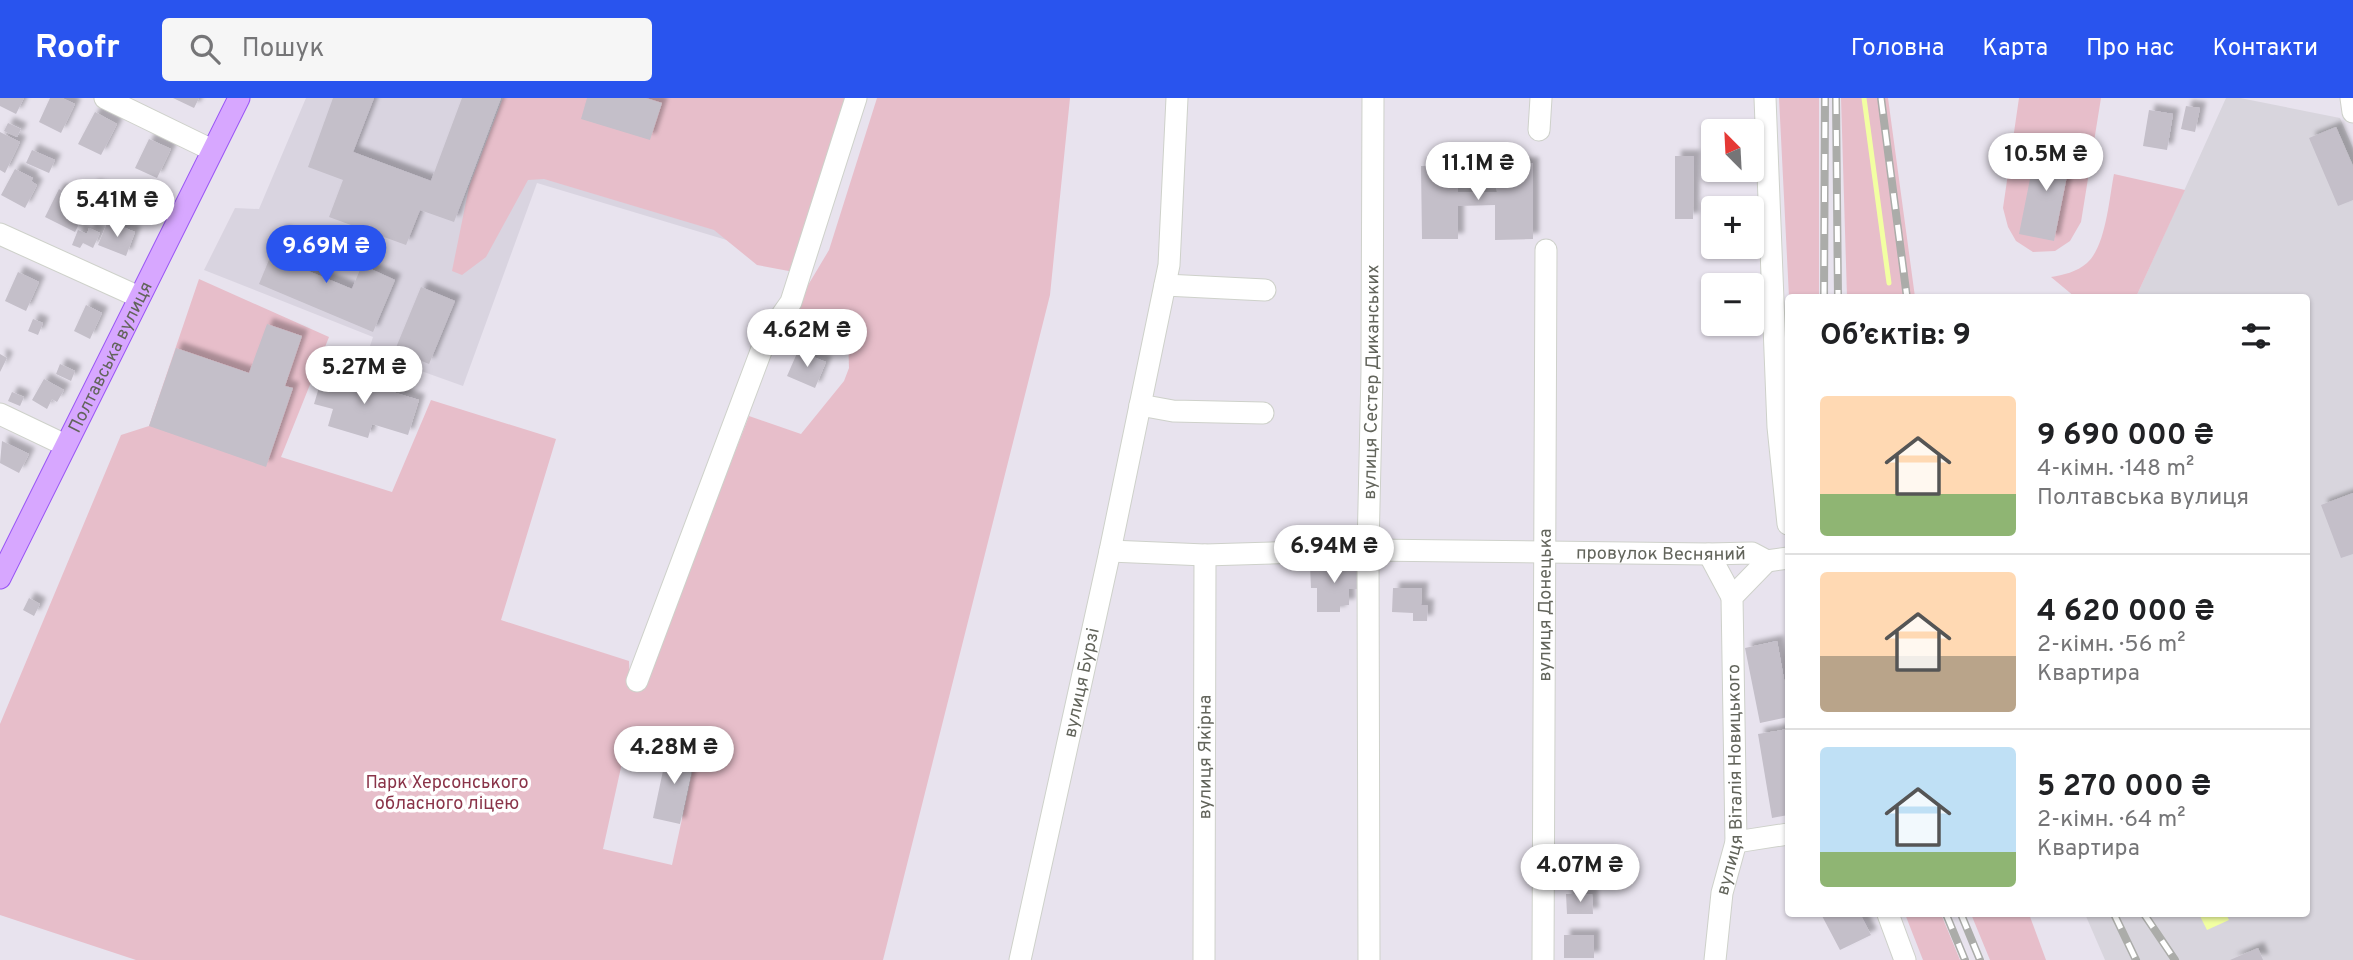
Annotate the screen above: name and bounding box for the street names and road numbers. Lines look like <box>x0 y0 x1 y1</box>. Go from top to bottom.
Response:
street label: вулиця Сестер Диканських <box>1359 264 1385 500</box>
street label: Полтавська вулиця <box>64 278 159 437</box>
street label: вулиця Донецька <box>1534 529 1558 681</box>
street label: провулок Весняний <box>1576 542 1746 567</box>
street label: вулиця Бурзі <box>1059 626 1106 740</box>
street label: вулиця Віталія Новицького <box>1712 664 1749 898</box>
street label: вулиця Якірна <box>1194 695 1218 819</box>

